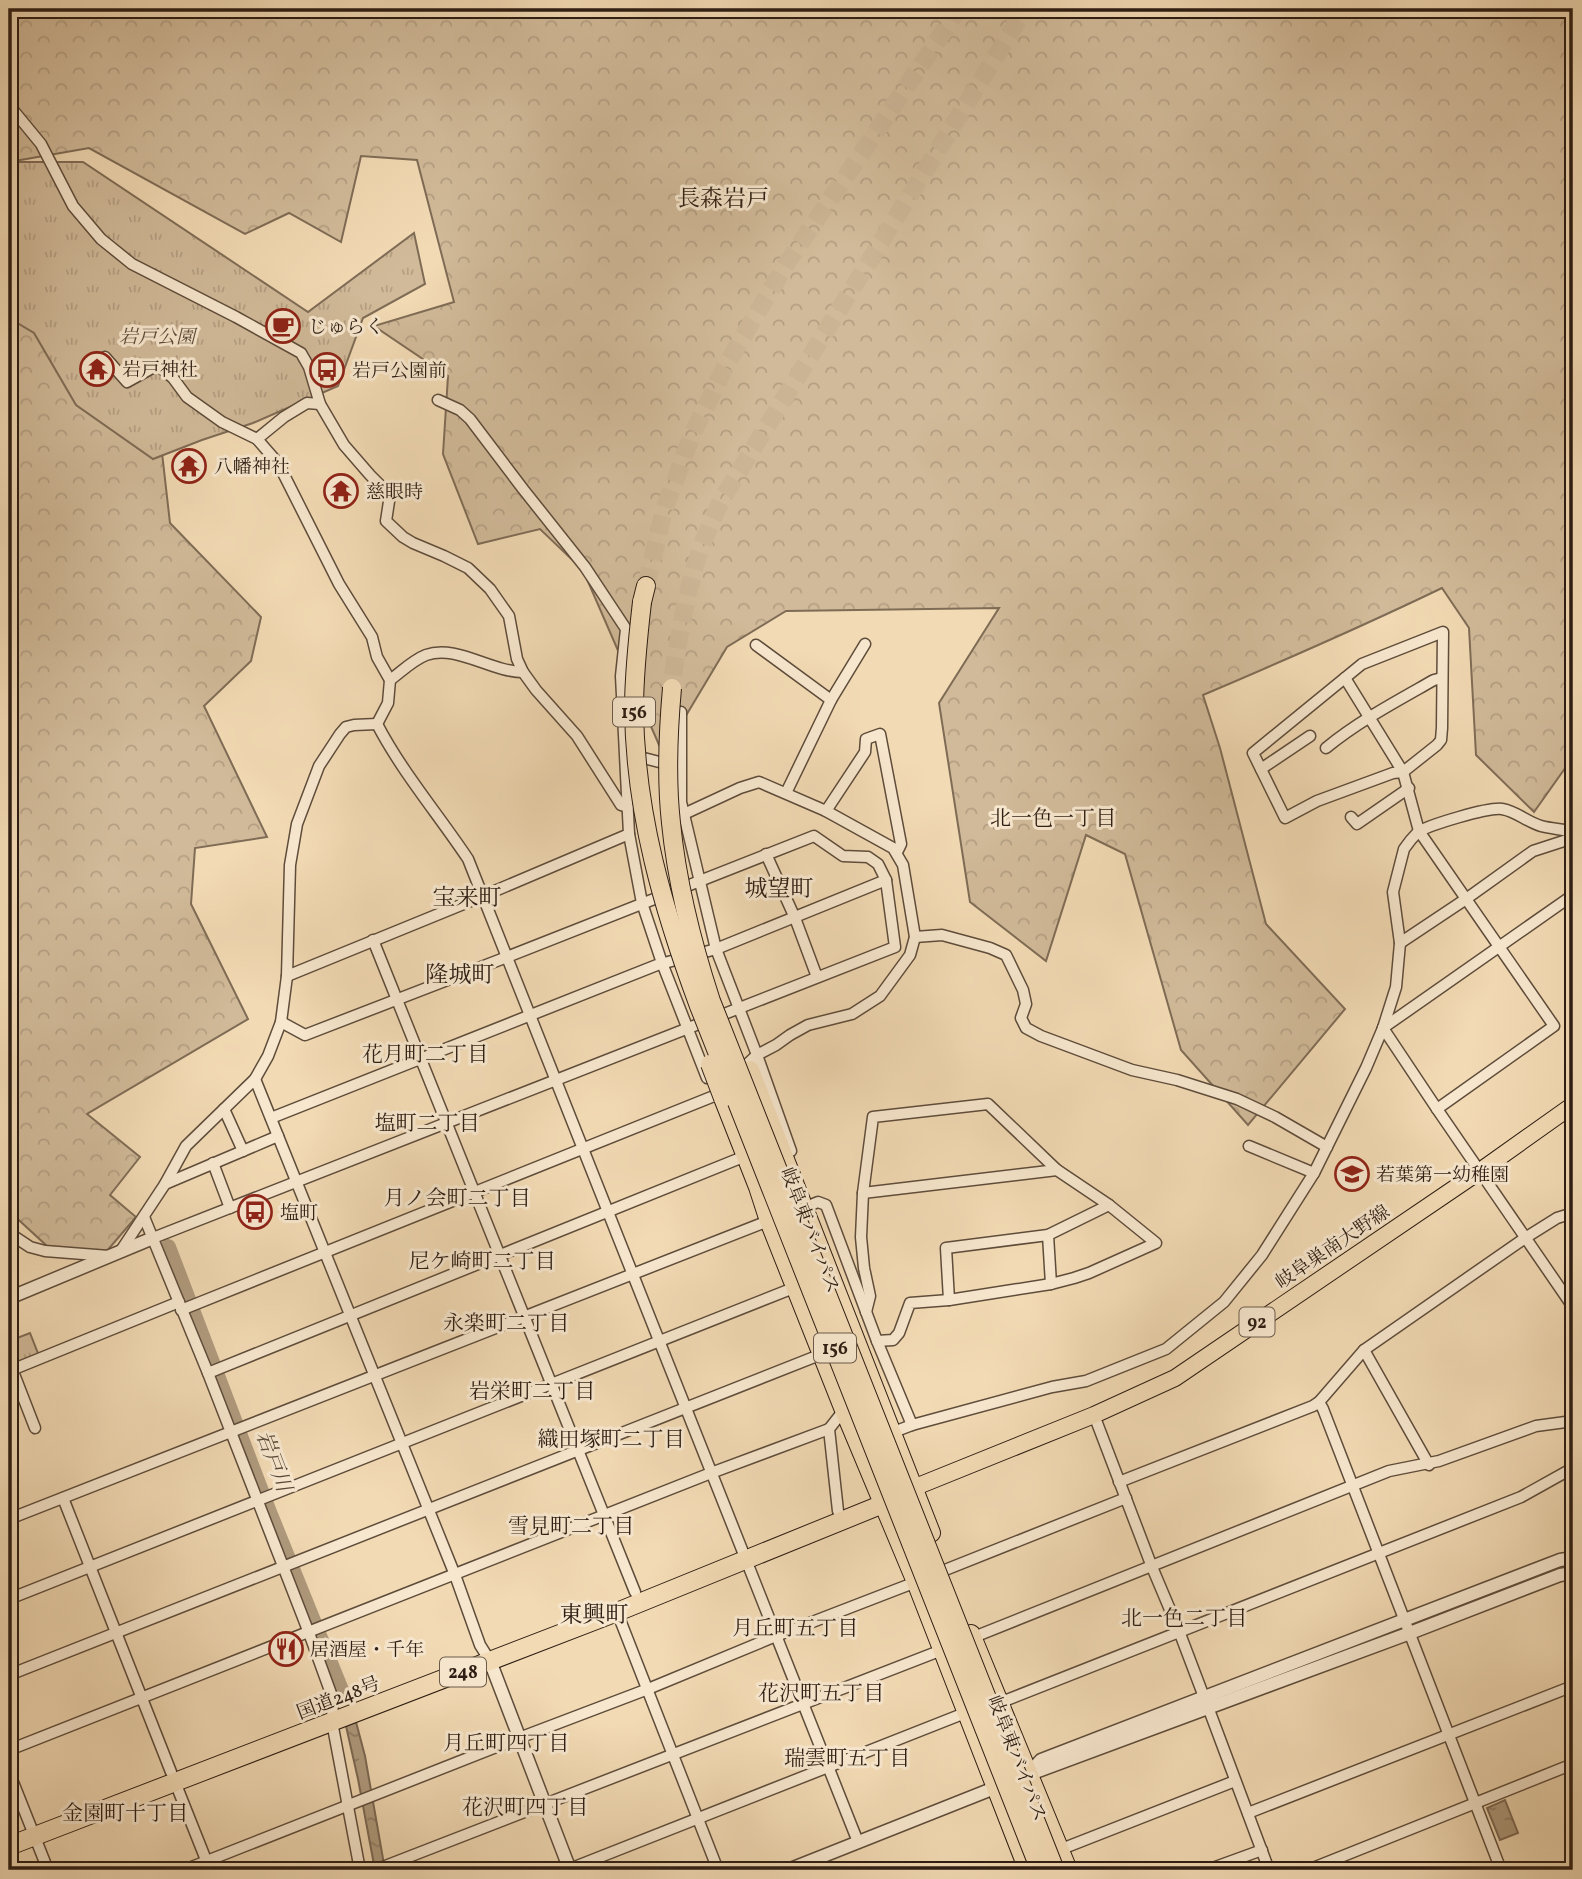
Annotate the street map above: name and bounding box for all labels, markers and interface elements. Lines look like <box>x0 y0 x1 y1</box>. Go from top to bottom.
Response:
district label: 長森岩戸 <box>677 184 769 216</box>
cafe icon: じゅらく <box>264 307 302 345</box>
place label: じゅらく <box>308 315 384 341</box>
park label: 岩戸公園 <box>119 325 198 351</box>
temple icon: 岩戸神社 <box>78 350 116 388</box>
bus stop icon: 岩戸公園前 <box>308 351 346 389</box>
place label: 岩戸神社 <box>122 358 198 384</box>
place label: 岩戸公園前 <box>352 359 447 385</box>
temple icon: 八幡神社 <box>170 447 208 485</box>
place label: 八幡神社 <box>214 455 290 481</box>
temple icon: 慈眼時 <box>322 472 360 510</box>
place label: 慈眼時 <box>366 480 423 506</box>
road number: 156 <box>613 698 655 726</box>
district label: 北一色一丁目 <box>990 805 1116 834</box>
district label: 城望町 <box>745 874 814 906</box>
district label: 宝来町 <box>433 883 502 915</box>
district label: 隆城町 <box>426 960 495 992</box>
district label: 花月町二丁目 <box>362 1041 488 1070</box>
district label: 塩町二丁目 <box>375 1110 480 1139</box>
school or university icon: 若葉第一幼稚園 <box>1333 1155 1371 1193</box>
place label: 若葉第一幼稚園 <box>1376 1163 1509 1189</box>
street label: 岐阜東バイパス <box>773 1164 845 1297</box>
district label: 月ノ会町二丁目 <box>384 1185 531 1214</box>
bus stop icon: 塩町 <box>236 1193 274 1231</box>
street label: 岐阜巣南大野線 <box>1271 1200 1396 1296</box>
place label: 塩町 <box>280 1201 318 1227</box>
district label: 尼ケ崎町二丁目 <box>409 1248 556 1277</box>
road number: 92 <box>1240 1308 1274 1336</box>
district label: 永楽町二丁目 <box>443 1310 569 1339</box>
road number: 156 <box>814 1334 856 1363</box>
district label: 岩栄町二丁目 <box>469 1378 595 1407</box>
district label: 織田塚町二丁目 <box>538 1426 685 1455</box>
water label: 岩戸川 <box>248 1427 298 1498</box>
district label: 雪見町二丁目 <box>508 1513 634 1542</box>
district label: 東興町 <box>560 1600 629 1632</box>
district label: 北一色二丁目 <box>1121 1605 1247 1634</box>
district label: 月丘町五丁目 <box>732 1615 858 1644</box>
restaurant icon: 居酒屋・千年 <box>267 1630 305 1668</box>
place label: 居酒屋・千年 <box>310 1638 424 1664</box>
road number: 248 <box>440 1658 486 1686</box>
street label: 国道248号 <box>293 1671 384 1727</box>
district label: 花沢町五丁目 <box>758 1680 884 1709</box>
street label: 岐阜東バイパス <box>980 1692 1052 1825</box>
district label: 月丘町四丁目 <box>443 1730 569 1759</box>
district label: 瑞雲町五丁目 <box>784 1745 910 1774</box>
district label: 花沢町四丁目 <box>462 1794 588 1823</box>
district label: 金園町十丁目 <box>62 1800 188 1829</box>

